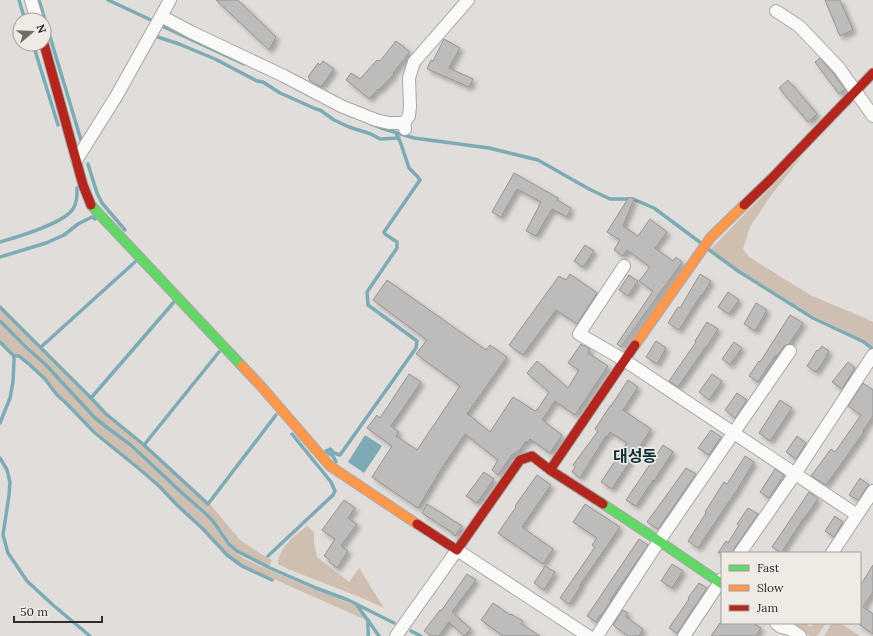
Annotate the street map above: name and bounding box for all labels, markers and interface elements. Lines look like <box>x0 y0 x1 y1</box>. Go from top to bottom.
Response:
north arrow <box>12 12 52 52</box>
text: N <box>33 22 50 36</box>
district label: 대성동 <box>613 446 657 466</box>
legend <box>721 552 861 624</box>
text: Fast <box>757 560 780 575</box>
text: Slow <box>757 580 784 595</box>
scale bar <box>14 598 102 624</box>
text: Jam <box>756 600 778 615</box>
text: 50 m <box>20 604 48 619</box>

